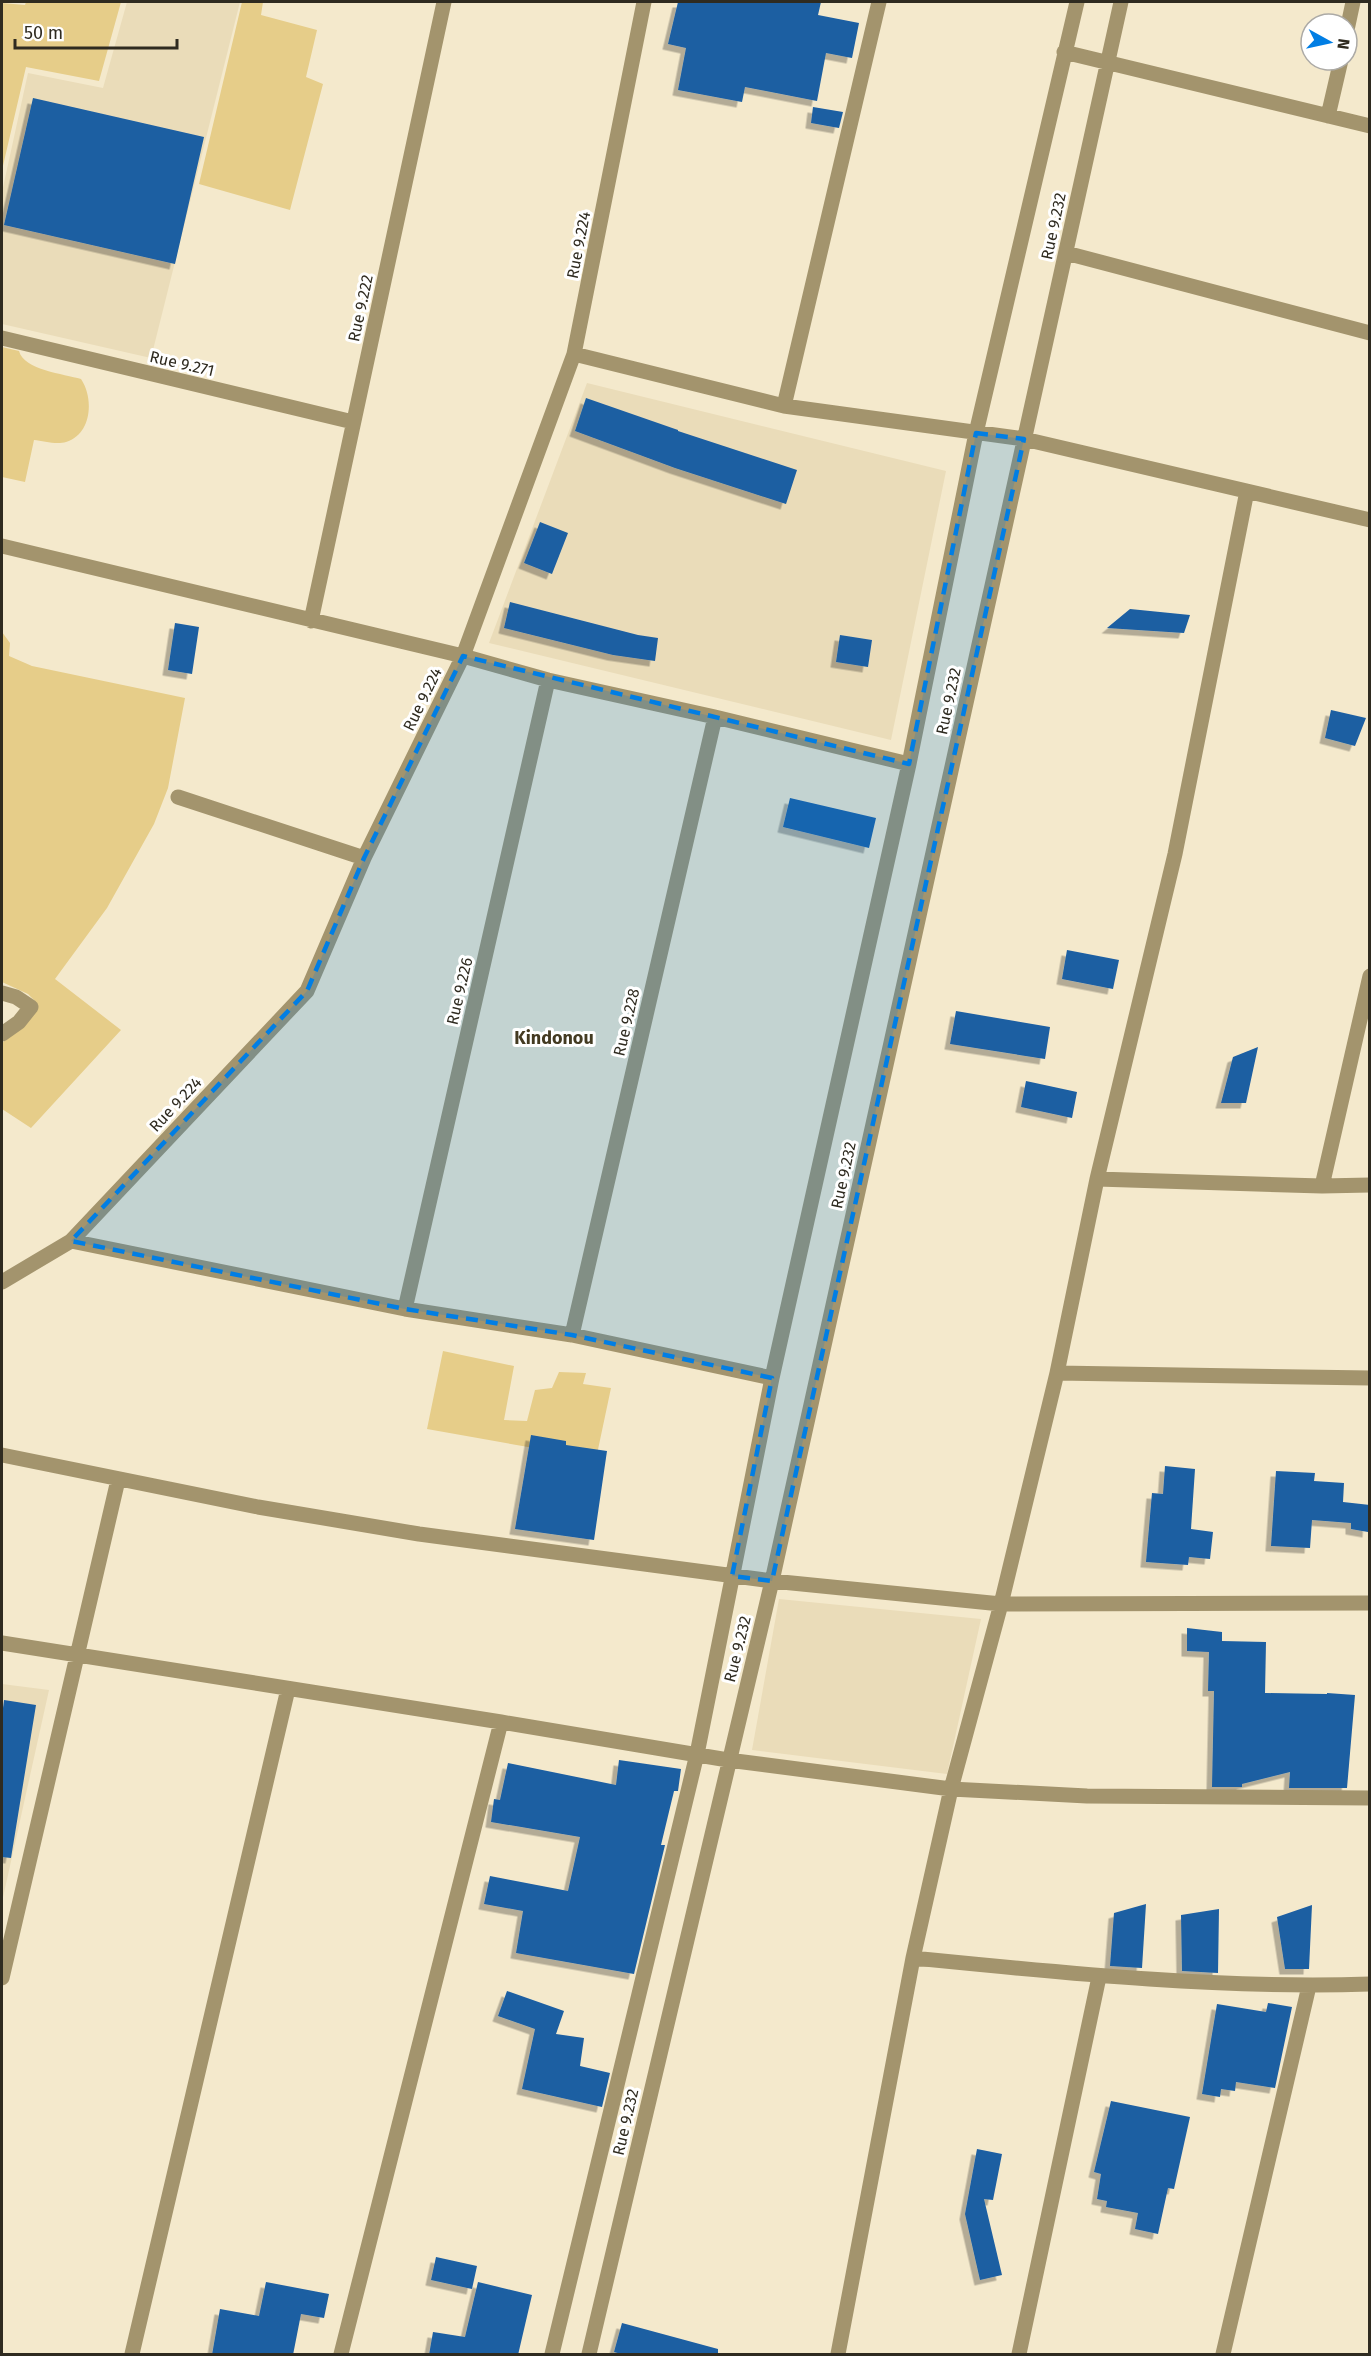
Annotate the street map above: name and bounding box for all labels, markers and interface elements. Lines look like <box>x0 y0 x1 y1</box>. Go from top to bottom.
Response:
scale bar <box>15 12 177 50</box>
north arrow <box>1299 12 1359 72</box>
text: 50 m <box>24 22 63 44</box>
text: N <box>1333 37 1354 51</box>
street label: Rue 9.232 <box>1037 191 1070 261</box>
street label: Rue 9.224 <box>563 209 594 280</box>
street label: Rue 9.222 <box>344 273 377 343</box>
street label: Rue 9.271 <box>148 347 216 380</box>
street label: Rue 9.224 <box>399 664 446 734</box>
street label: Rue 9.232 <box>932 666 965 736</box>
street label: Rue 9.226 <box>443 956 476 1027</box>
street label: Rue 9.228 <box>609 986 644 1058</box>
district label: Kindonou <box>514 1027 594 1049</box>
street label: Rue 9.224 <box>145 1073 206 1136</box>
street label: Rue 9.232 <box>827 1140 860 1210</box>
street label: Rue 9.232 <box>720 1614 755 1684</box>
street label: Rue 9.232 <box>609 2087 642 2157</box>

